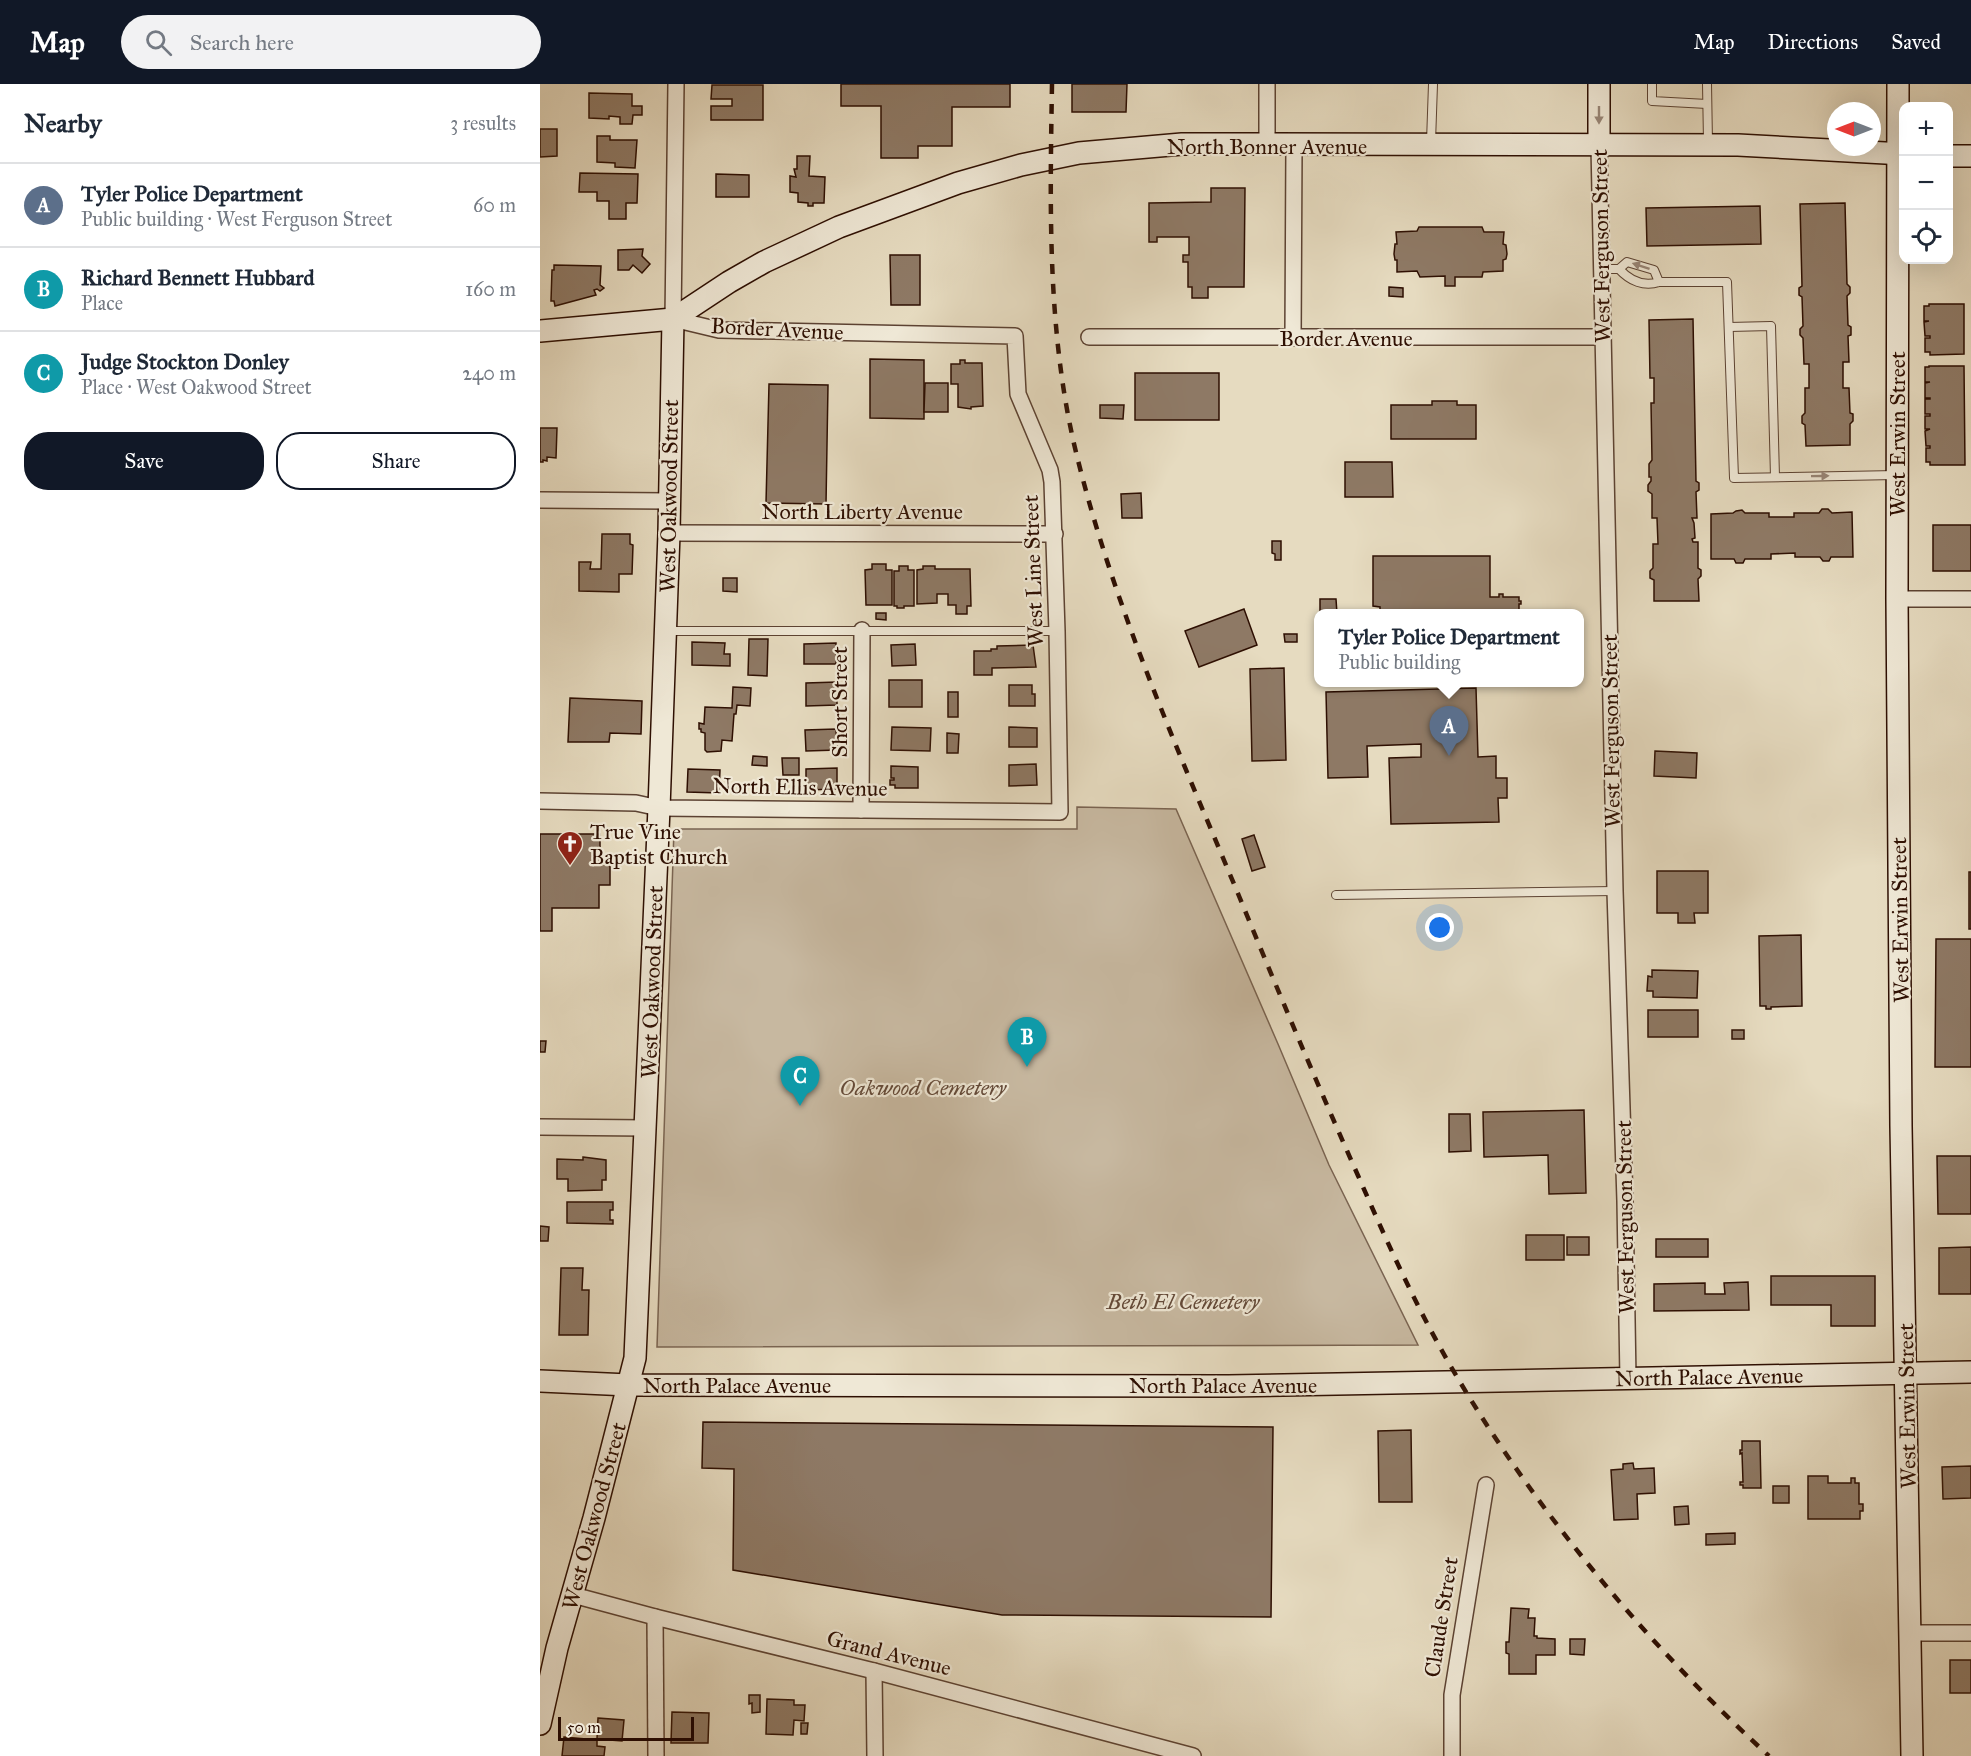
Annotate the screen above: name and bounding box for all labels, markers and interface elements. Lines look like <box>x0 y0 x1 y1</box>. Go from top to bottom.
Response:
search box <box>121 15 541 69</box>
text: Map <box>30 25 85 60</box>
icon: search <box>142 26 175 59</box>
text: Search here <box>190 29 294 56</box>
text: Map <box>1694 29 1735 55</box>
text: Directions <box>1768 29 1858 55</box>
text: Saved <box>1891 29 1941 55</box>
north arrow <box>1827 102 1881 156</box>
map controls <box>1899 102 1953 264</box>
button: + <box>1899 102 1953 156</box>
one-way arrow <box>1594 106 1604 125</box>
text: Nearby <box>24 107 102 139</box>
text: 3 results <box>450 111 516 135</box>
street label: North Bonner Avenue <box>1167 133 1367 160</box>
street label: West Ferguson Street <box>1586 149 1616 343</box>
button: − <box>1899 156 1953 210</box>
text: Tyler Police Department <box>81 180 303 207</box>
text: A <box>37 193 50 217</box>
text: 60 m <box>473 193 516 217</box>
text: Public building · West Ferguson Street <box>81 207 392 231</box>
button: locate <box>1899 210 1953 264</box>
one-way arrow <box>1632 261 1650 271</box>
text: Richard Bennett Hubbard <box>81 264 315 291</box>
text: B <box>37 277 50 301</box>
text: 160 m <box>465 277 516 301</box>
text: Place <box>81 291 123 315</box>
street label: Border Avenue <box>710 312 844 346</box>
street label: Border Avenue <box>1279 325 1413 352</box>
text: Judge Stockton Donley <box>81 348 289 375</box>
street label: West Erwin Street <box>1884 351 1911 517</box>
text: C <box>37 361 50 385</box>
text: 240 m <box>462 361 516 385</box>
text: Place · West Oakwood Street <box>81 375 312 399</box>
street label: West Oakwood Street <box>654 399 684 593</box>
button: Save <box>24 432 264 490</box>
button: Share <box>276 432 516 490</box>
one-way arrow <box>1811 472 1830 481</box>
street label: West Line Street <box>1017 494 1049 648</box>
street label: North Liberty Avenue <box>761 498 963 525</box>
popup <box>1314 609 1584 687</box>
text: Tyler Police Department <box>1338 623 1560 650</box>
street label: West Ferguson Street <box>1596 634 1626 828</box>
street label: Short Street <box>826 646 853 758</box>
text: Public building <box>1338 650 1460 674</box>
pin: A <box>1430 706 1468 756</box>
street label: North Ellis Avenue <box>712 772 888 802</box>
place label: True Vine Baptist Church <box>590 818 728 870</box>
church icon: True Vine Baptist Church <box>555 829 585 867</box>
street label: West Erwin Street <box>1885 837 1915 1003</box>
street label: West Oakwood Street <box>635 885 669 1079</box>
your location <box>1425 913 1454 942</box>
pin: B <box>1008 1018 1046 1067</box>
pin: C <box>780 1056 820 1106</box>
park label: Oakwood Cemetery <box>840 1074 1007 1101</box>
street label: West Ferguson Street <box>1610 1120 1640 1314</box>
park label: Beth El Cemetery <box>1106 1288 1260 1315</box>
street label: West Erwin Street <box>1892 1323 1922 1489</box>
street label: North Palace Avenue <box>1615 1362 1803 1392</box>
street label: North Palace Avenue <box>643 1372 831 1399</box>
street label: North Palace Avenue <box>1129 1372 1317 1399</box>
street label: West Oakwood Street <box>556 1419 632 1613</box>
street label: Claude Street <box>1418 1555 1464 1679</box>
street label: Grand Avenue <box>824 1624 954 1682</box>
scale bar <box>558 1714 694 1742</box>
text: 50 m <box>567 1718 601 1737</box>

